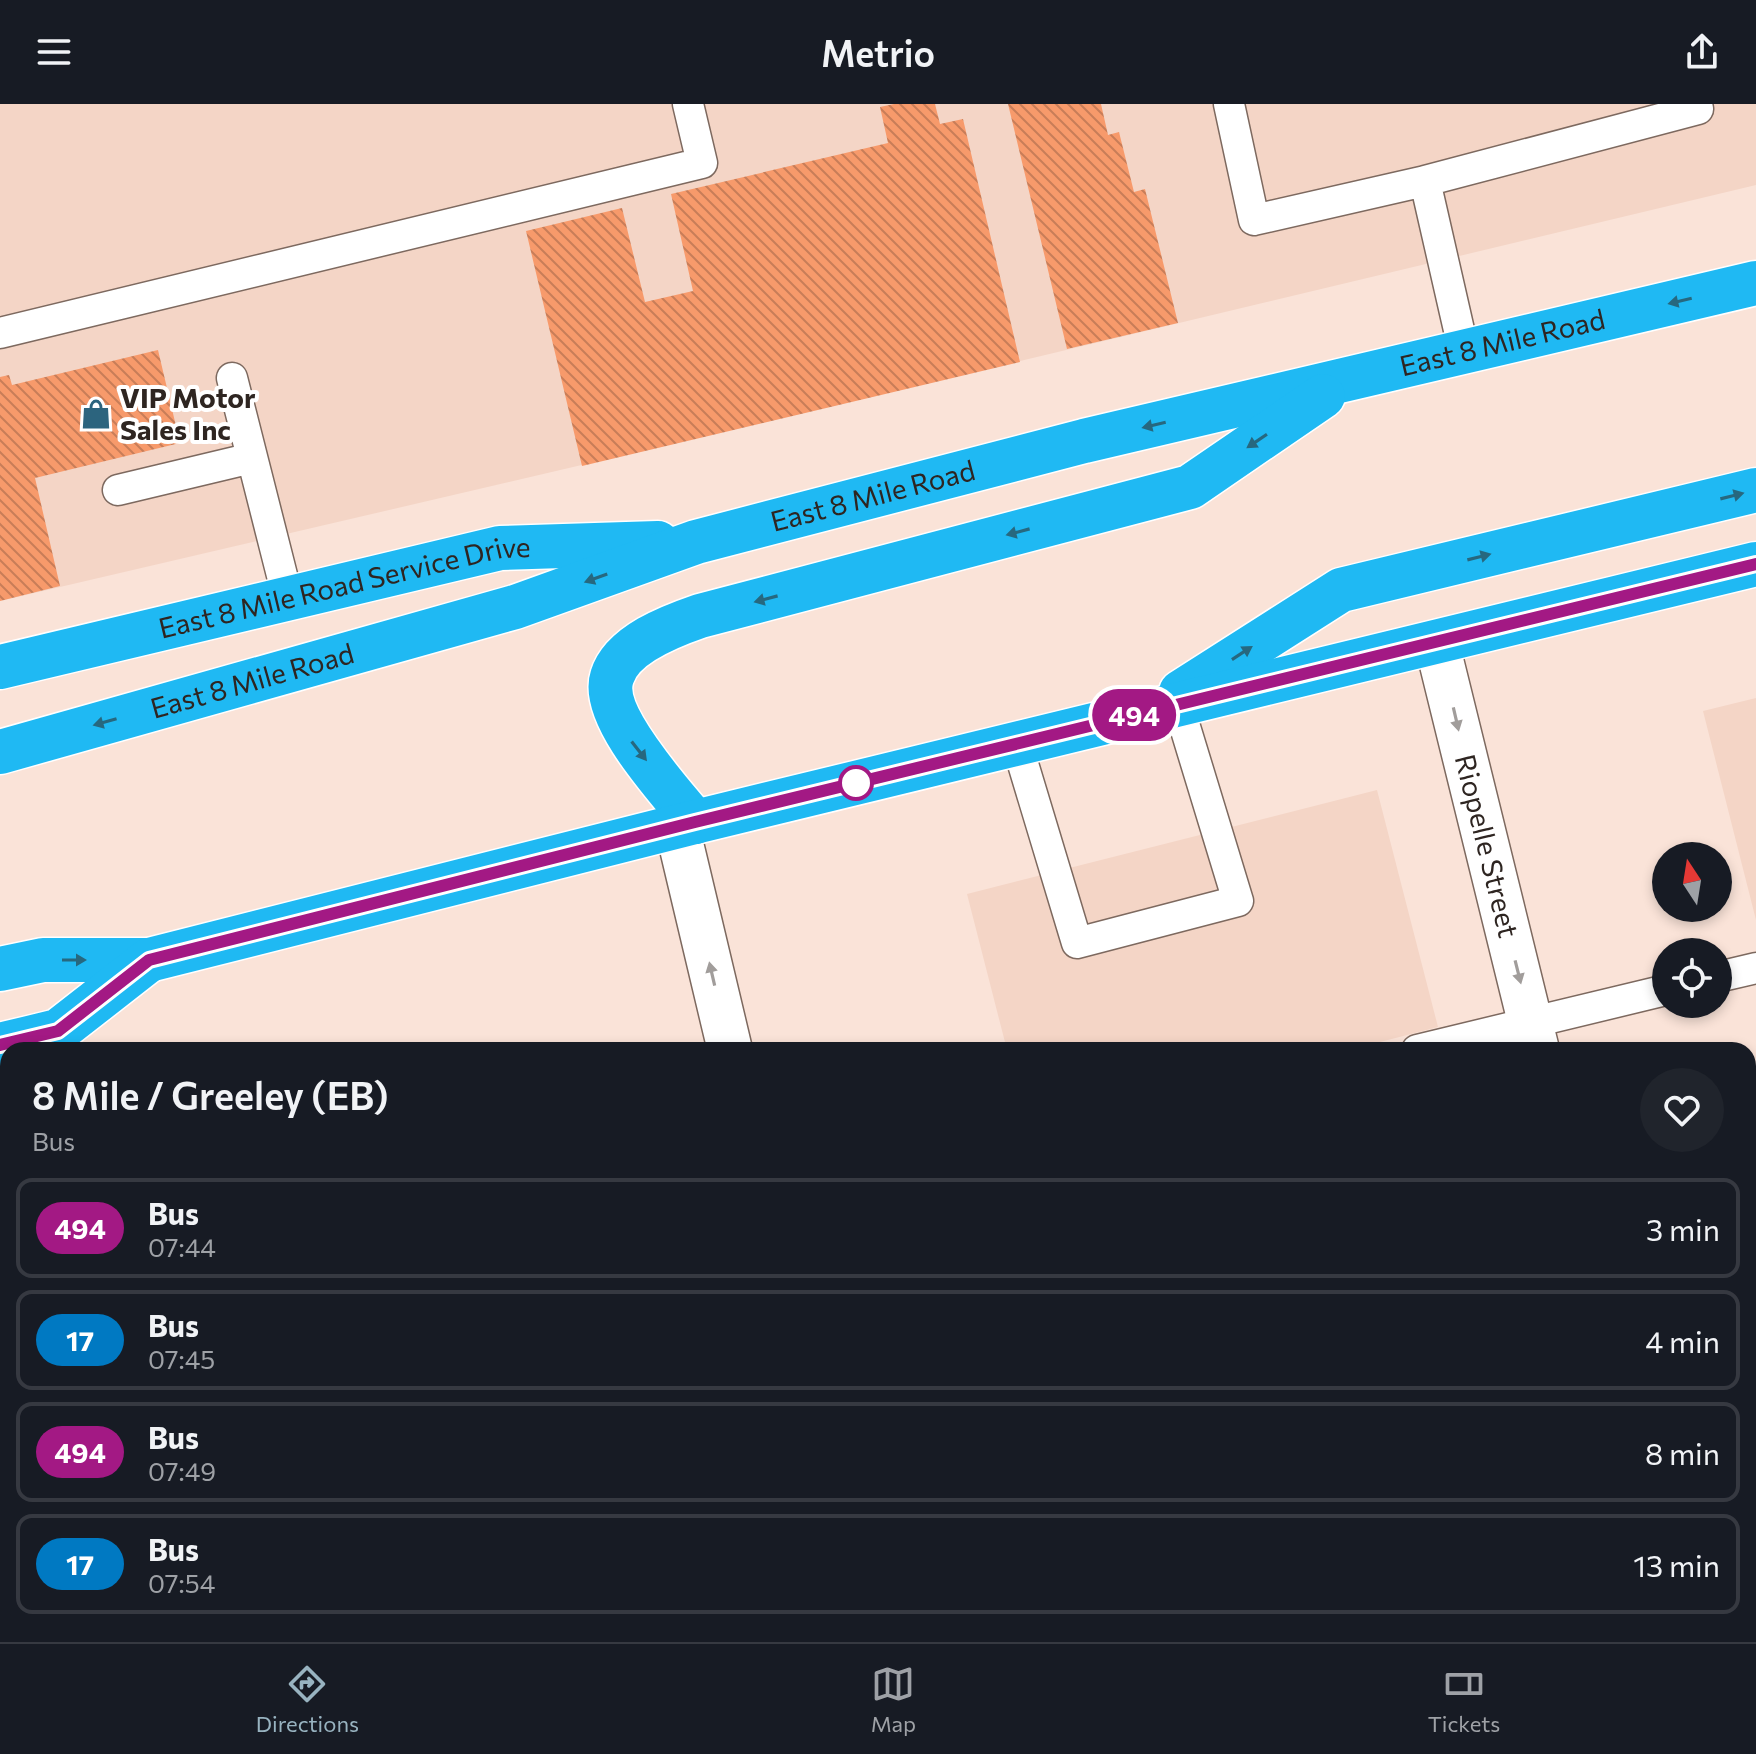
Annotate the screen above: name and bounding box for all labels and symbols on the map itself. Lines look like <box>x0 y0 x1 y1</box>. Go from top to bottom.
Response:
one-way arrow <box>1667 295 1692 308</box>
street label: East 8 Mile Road <box>1396 301 1608 382</box>
place label: VIP Motor Sales Inc <box>120 380 256 446</box>
shop icon: VIP Motor Sales Inc <box>79 397 113 431</box>
one-way arrow <box>1142 419 1167 432</box>
one-way arrow <box>1247 433 1268 448</box>
street label: East 8 Mile Road <box>767 452 978 538</box>
one-way arrow <box>1720 489 1745 502</box>
one-way arrow <box>1005 527 1030 539</box>
street label: East 8 Mile Road Service Drive <box>155 529 531 645</box>
one-way arrow <box>1467 550 1492 563</box>
one-way arrow <box>584 572 608 585</box>
one-way arrow <box>754 593 779 605</box>
street label: East 8 Mile Road <box>146 635 358 725</box>
one-way arrow <box>1231 647 1253 661</box>
line badge: 494 <box>1088 689 1180 741</box>
one-way arrow <box>1450 707 1463 732</box>
one-way arrow <box>92 716 116 729</box>
one-way arrow <box>630 741 646 761</box>
street label: Riopelle Street <box>1449 751 1527 941</box>
unlabelled marker <box>839 766 873 800</box>
north arrow <box>1652 842 1732 922</box>
one-way arrow <box>62 954 87 966</box>
one-way arrow <box>1512 959 1524 984</box>
one-way arrow <box>705 962 718 987</box>

